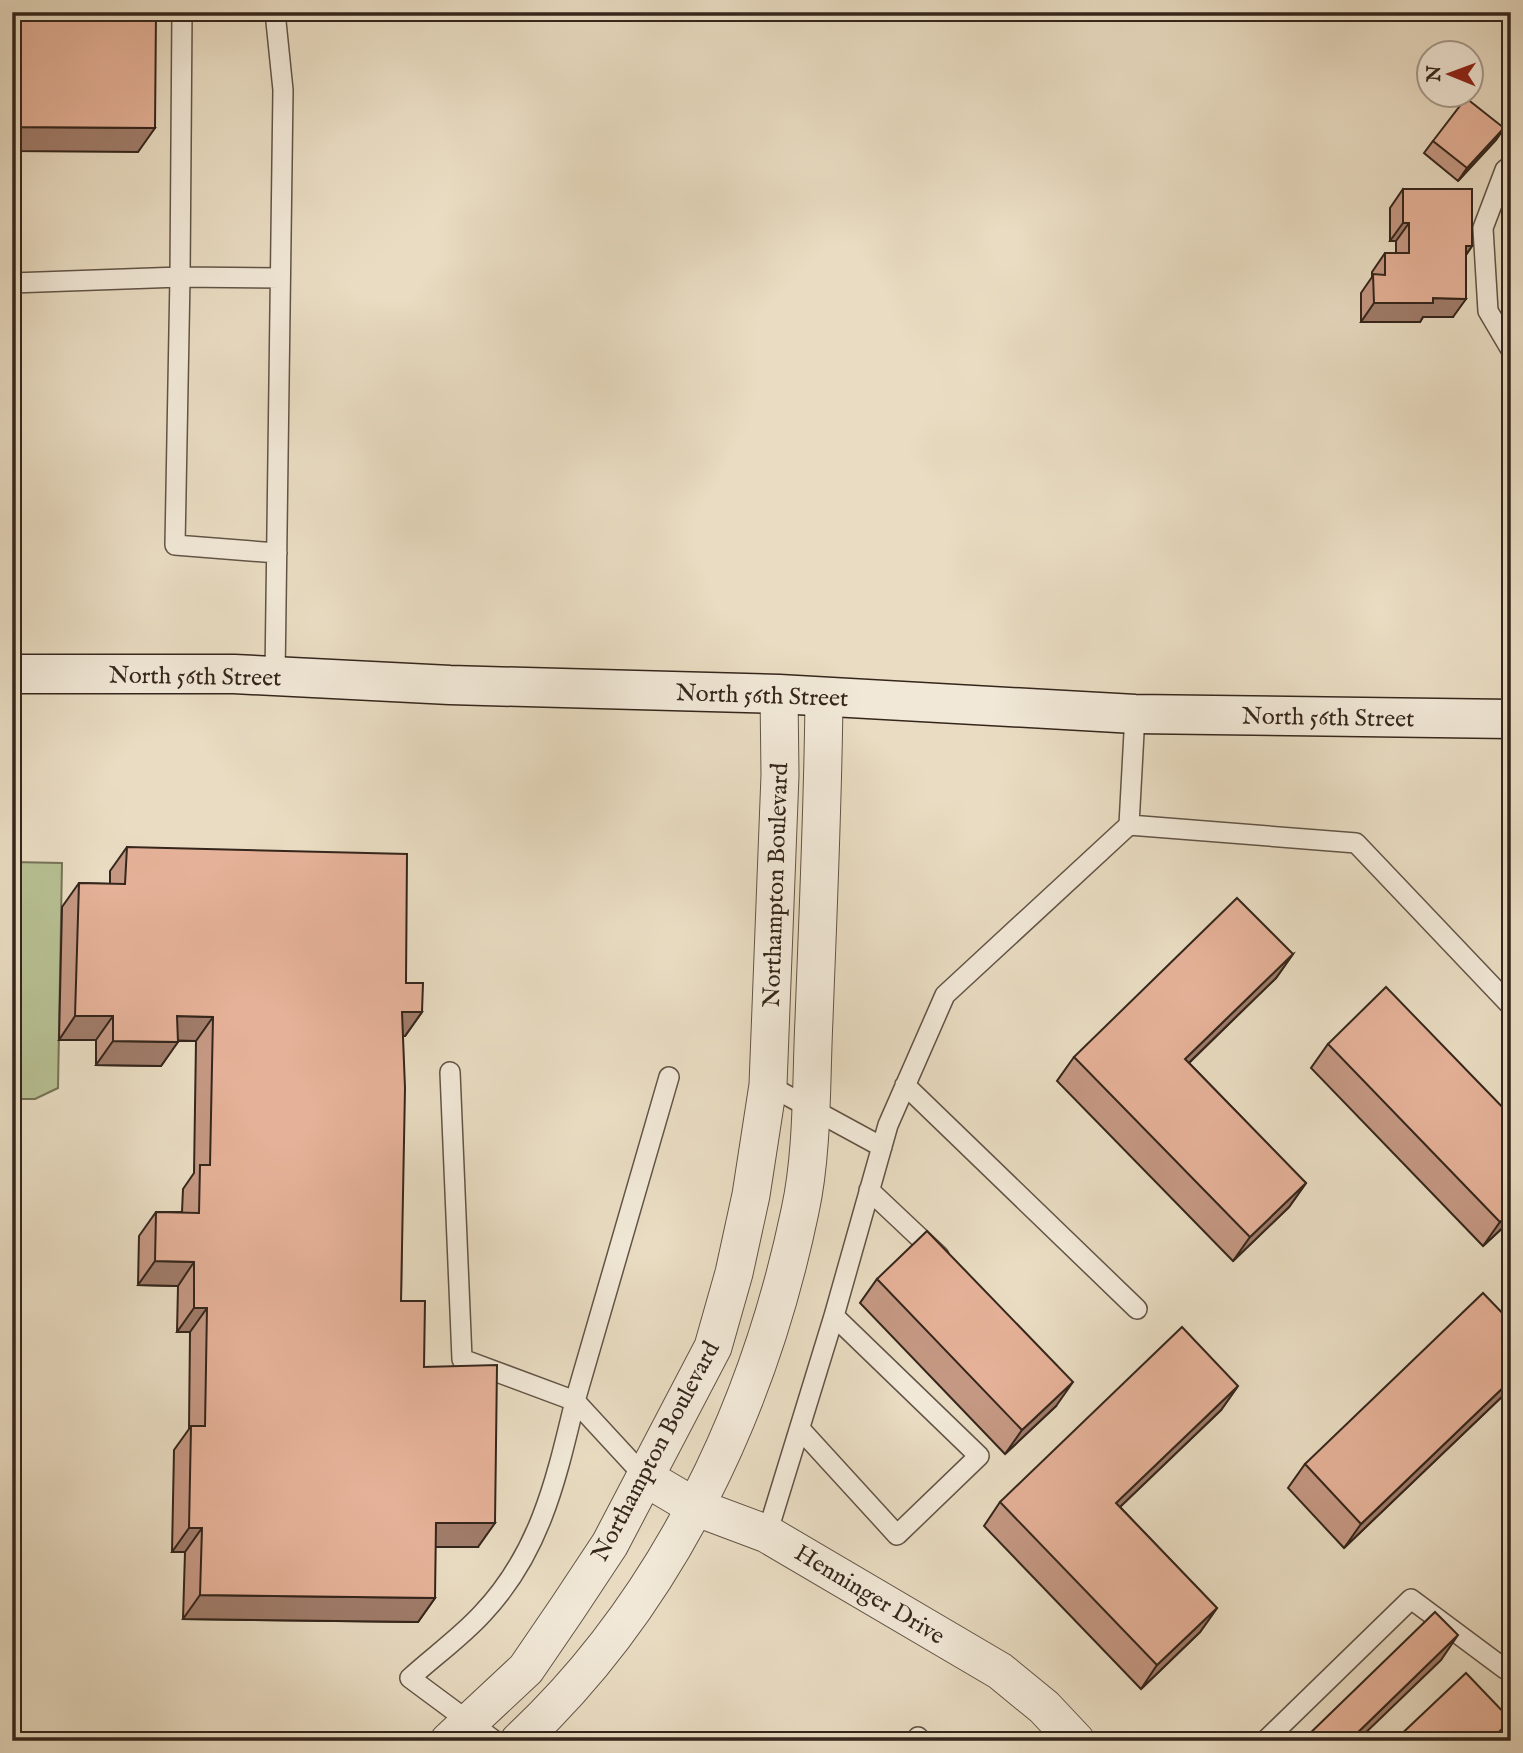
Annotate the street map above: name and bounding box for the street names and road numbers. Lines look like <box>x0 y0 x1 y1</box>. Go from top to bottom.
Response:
street label: North 56th Street <box>108 660 282 695</box>
street label: North 56th Street <box>675 678 849 715</box>
street label: North 56th Street <box>1241 701 1415 736</box>
street label: Northampton Boulevard <box>757 762 796 1008</box>
street label: Northampton Boulevard <box>585 1336 728 1567</box>
street label: Henninger Drive <box>788 1538 950 1652</box>

